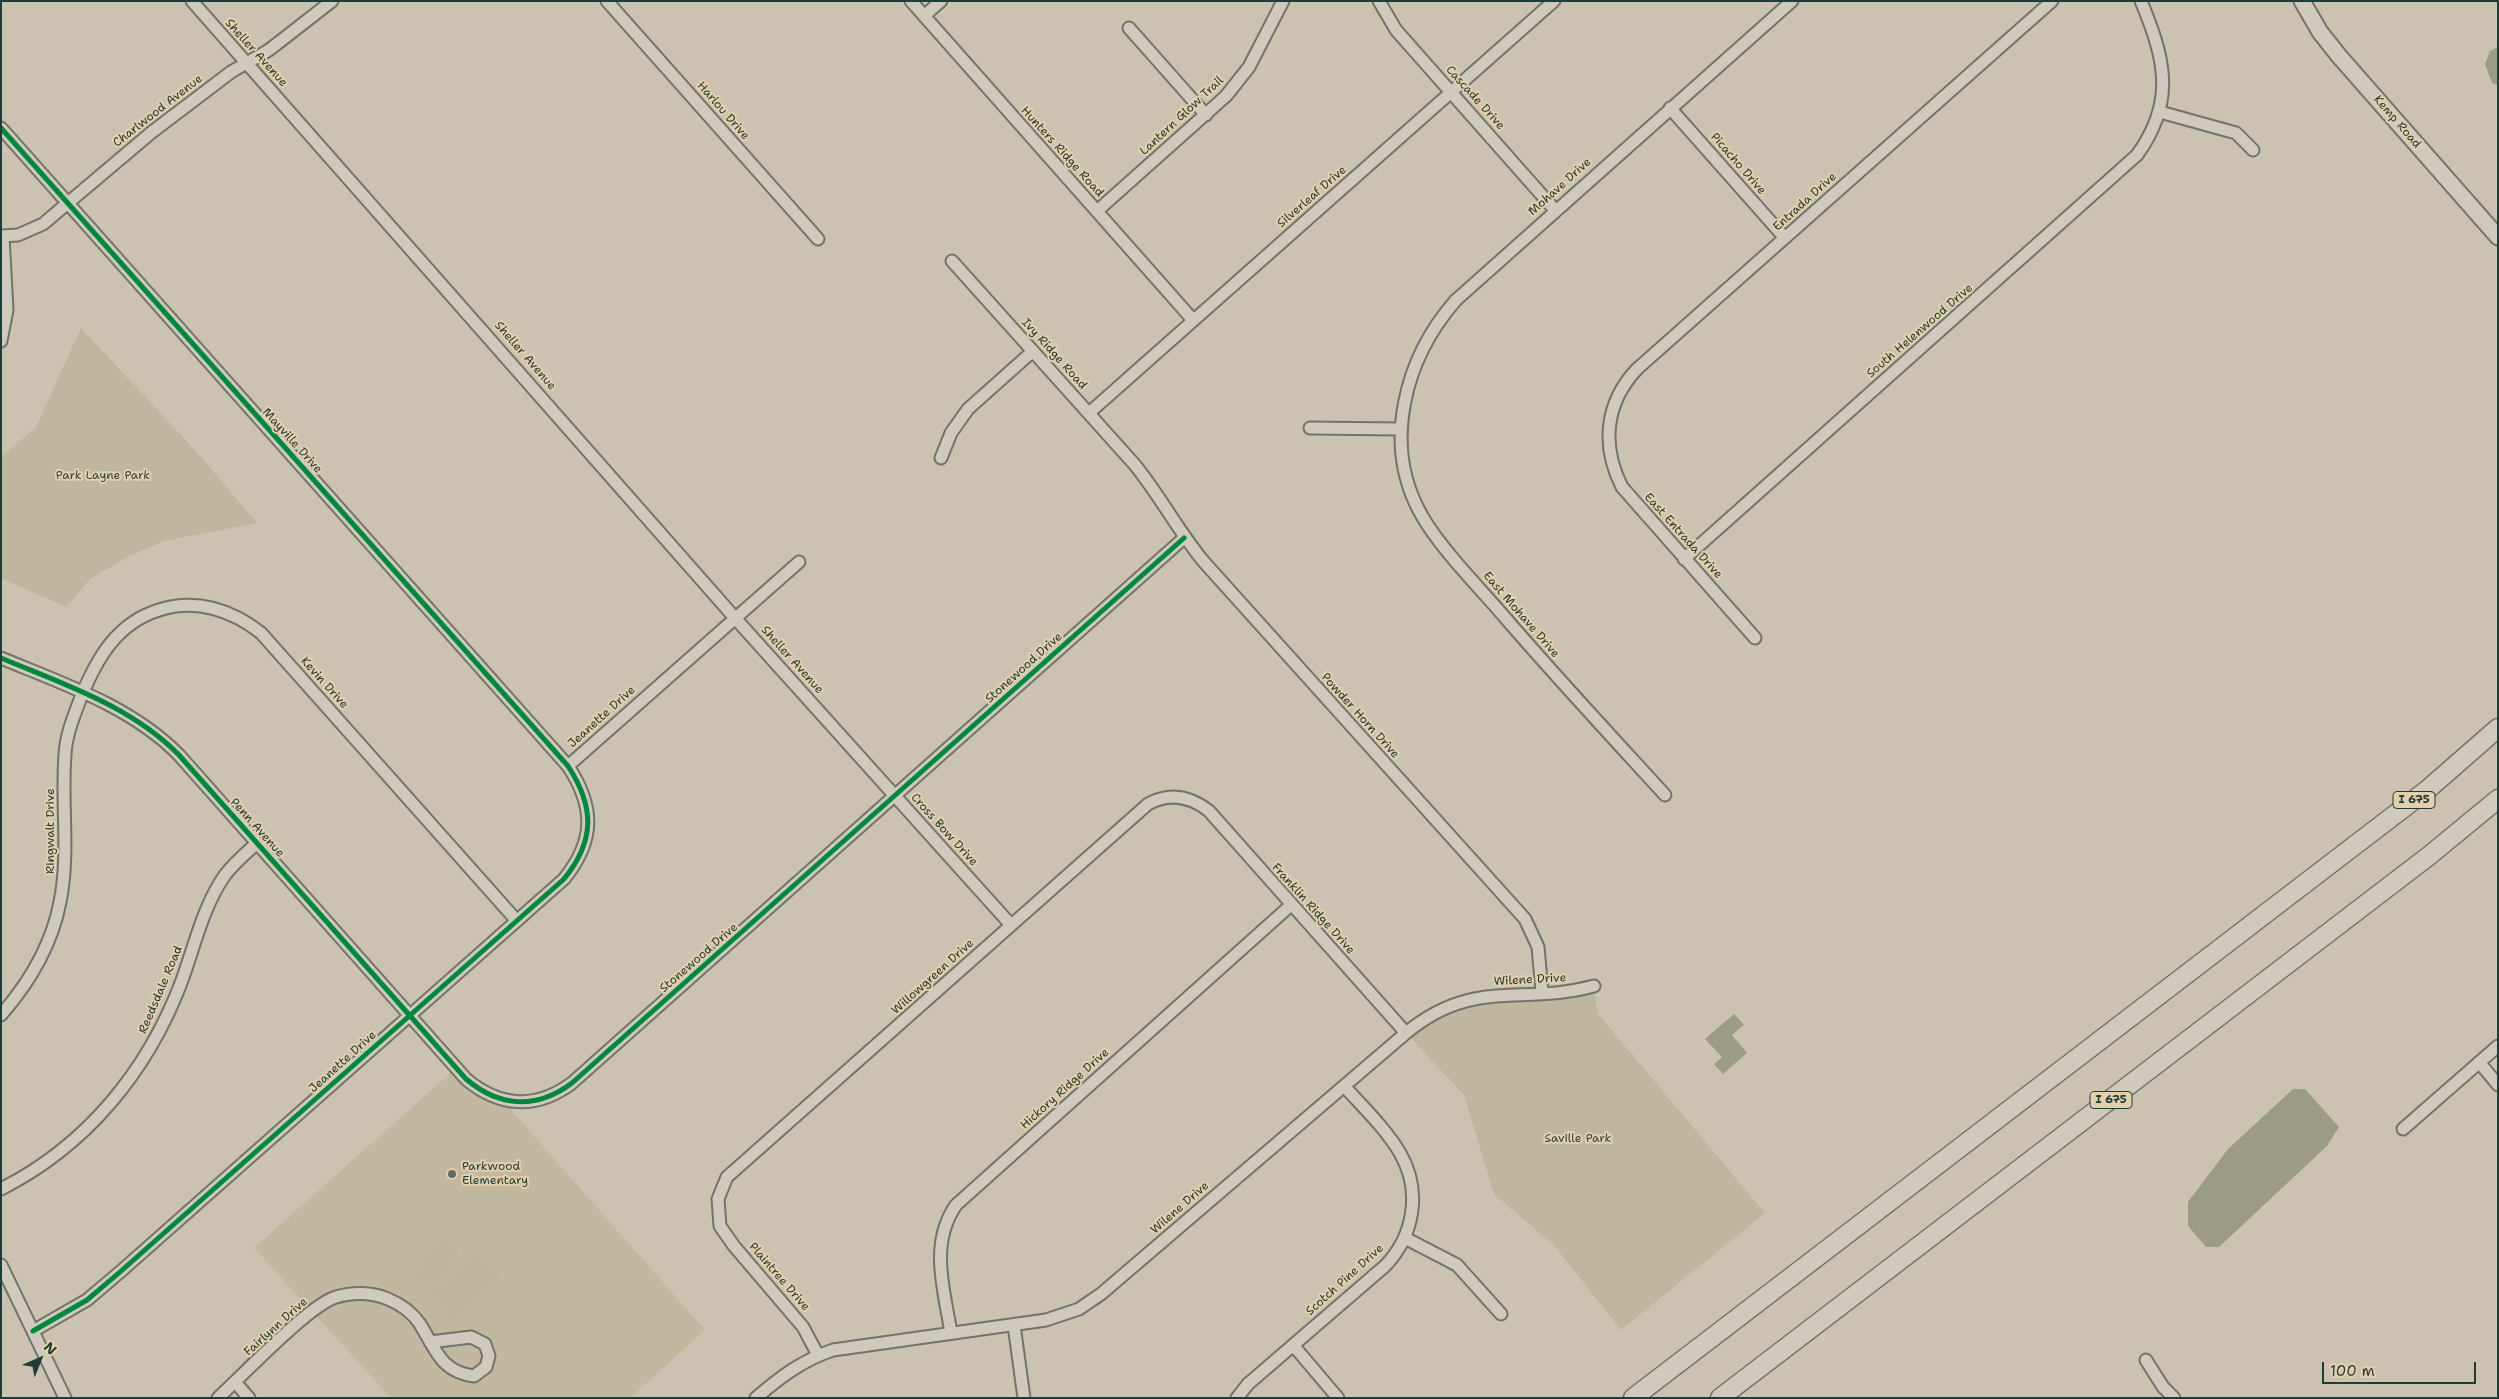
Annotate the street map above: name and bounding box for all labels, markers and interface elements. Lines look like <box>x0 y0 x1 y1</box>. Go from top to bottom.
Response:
street label: Sheller Avenue <box>222 16 290 90</box>
street label: Cascade Drive <box>1442 63 1508 133</box>
street label: Charlwood Avenue <box>110 72 206 150</box>
street label: Lantern Glow Trail <box>1137 74 1227 158</box>
street label: Harlou Drive <box>694 79 752 143</box>
street label: Kemp Road <box>2370 93 2424 151</box>
street label: Hunters Ridge Road <box>1018 104 1106 200</box>
street label: Picacho Drive <box>1707 130 1769 198</box>
street label: Mohave Drive <box>1526 155 1594 219</box>
street label: Silverleaf Drive <box>1274 163 1350 231</box>
street label: Entrada Drive <box>1770 170 1840 234</box>
street label: South Helenwood Drive <box>1864 281 1976 381</box>
street label: Ivy Ridge Road <box>1018 315 1090 393</box>
street label: Sheller Avenue <box>491 319 559 393</box>
street label: Mayville Drive <box>259 405 325 477</box>
park label: Park Layne Park <box>56 469 150 483</box>
street label: East Entrada Drive <box>1641 490 1725 582</box>
street label: East Mohave Drive <box>1480 569 1562 661</box>
street label: Sheller Avenue <box>758 623 826 697</box>
street label: Stonewood Drive <box>983 630 1065 706</box>
street label: Kevin Drive <box>297 654 351 712</box>
street label: Powder Horn Drive <box>1318 670 1402 762</box>
street label: Jeanette Drive <box>565 683 639 751</box>
street label: Ringwalt Drive <box>44 788 58 874</box>
street label: Cross Bow Drive <box>908 791 980 869</box>
road number: I 675 <box>2393 792 2435 808</box>
street label: Penn Avenue <box>227 796 287 860</box>
street label: Franklin Ridge Drive <box>1268 861 1358 957</box>
street label: Stonewood Drive <box>657 920 741 996</box>
street label: Willowgreen Drive <box>889 936 977 1018</box>
street label: Reedsdale Road <box>136 944 186 1036</box>
street label: Wilene Drive <box>1493 971 1567 989</box>
street label: Jeanette Drive <box>306 1028 380 1096</box>
street label: Hickory Ridge Drive <box>1018 1045 1112 1133</box>
road number: I 675 <box>2090 1092 2132 1108</box>
park label: Saville Park <box>1545 1132 1611 1146</box>
place label: Parkwood Elementary <box>462 1160 528 1188</box>
marker: Parkwood Elementary <box>446 1168 458 1180</box>
street label: Wilene Drive <box>1148 1179 1212 1237</box>
street label: Plaintree Drive <box>746 1240 812 1314</box>
street label: Scotch Pine Drive <box>1303 1241 1387 1319</box>
street label: Fairlynn Drive <box>241 1295 311 1359</box>
north arrow <box>15 1334 65 1384</box>
text: N <box>40 1338 61 1359</box>
scale bar <box>2324 1352 2478 1384</box>
text: 100 m <box>2330 1361 2375 1381</box>

